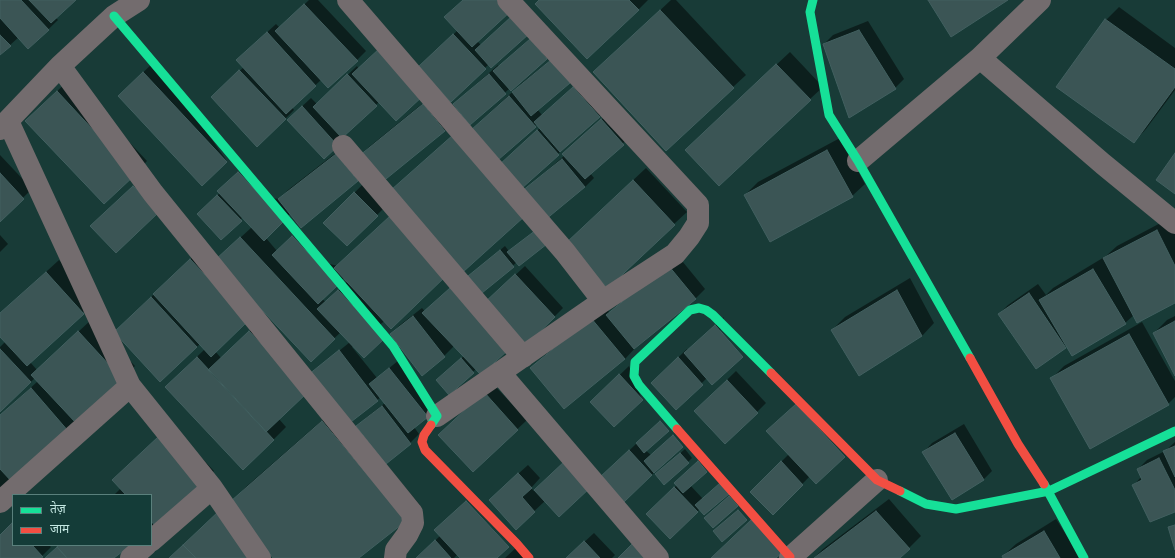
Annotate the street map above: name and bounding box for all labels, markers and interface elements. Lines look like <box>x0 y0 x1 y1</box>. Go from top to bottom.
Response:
legend <box>12 494 152 546</box>
text: तेज़ <box>50 502 66 516</box>
text: जाम <box>50 522 69 536</box>

